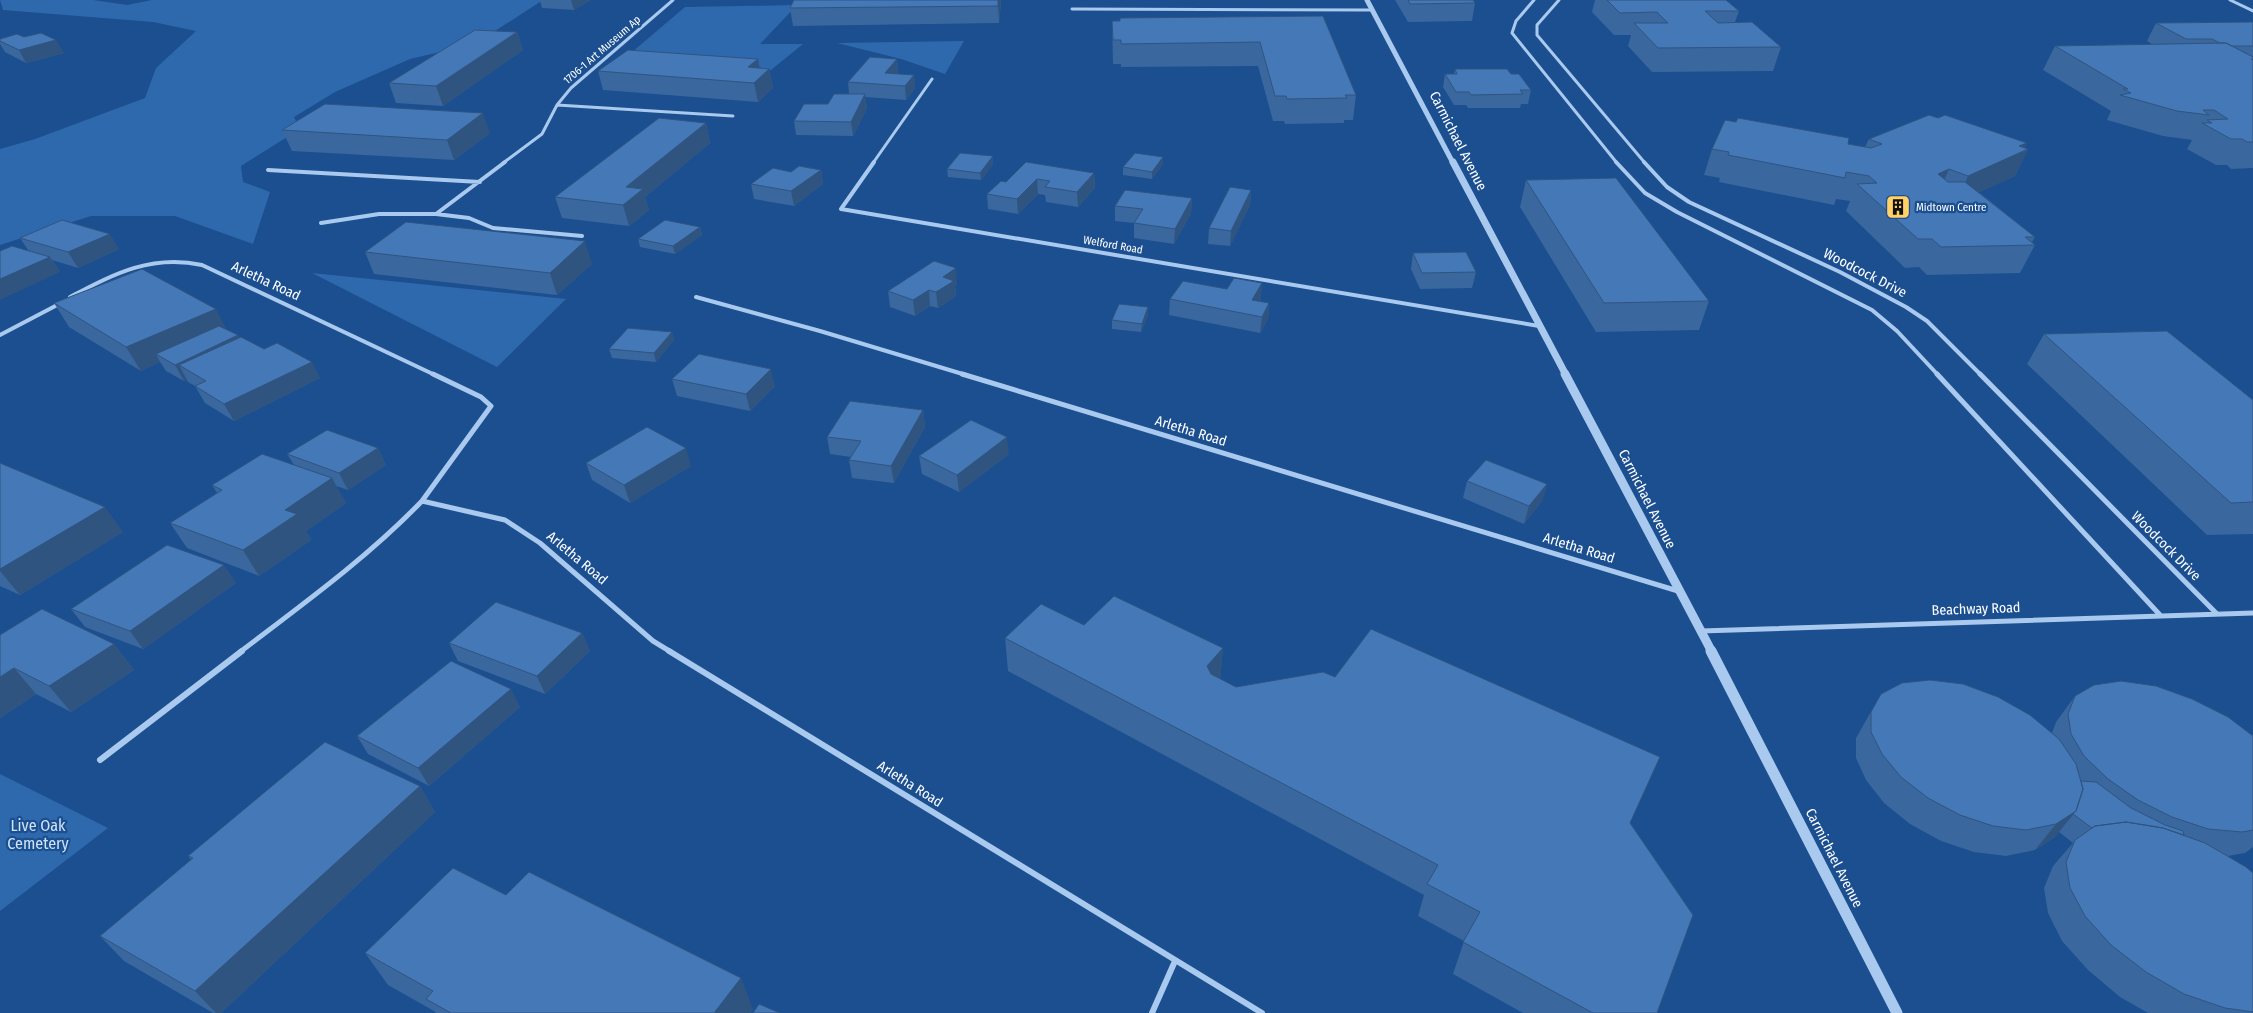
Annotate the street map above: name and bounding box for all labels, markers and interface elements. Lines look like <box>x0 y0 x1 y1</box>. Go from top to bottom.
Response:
street label: 1706-1 Art Museum Ap <box>561 13 643 87</box>
street label: Carmichael Avenue <box>1426 88 1490 194</box>
building icon: Midtown Centre <box>1885 194 1911 220</box>
place label: Midtown Centre <box>1916 201 1986 214</box>
street label: Welford Road <box>1082 233 1144 257</box>
street label: Woodcock Drive <box>1821 245 1910 301</box>
street label: Arletha Road <box>229 258 303 304</box>
street label: Arletha Road <box>1153 412 1229 450</box>
street label: Carmichael Avenue <box>1615 446 1679 552</box>
street label: Woodcock Drive <box>2128 508 2204 584</box>
street label: Arletha Road <box>543 528 611 588</box>
street label: Arletha Road <box>1541 529 1617 567</box>
street label: Beachway Road <box>1931 599 2021 619</box>
street label: Arletha Road <box>874 757 946 811</box>
street label: Carmichael Avenue <box>1802 805 1866 911</box>
park label: Live Oak Cemetery <box>7 816 70 853</box>

